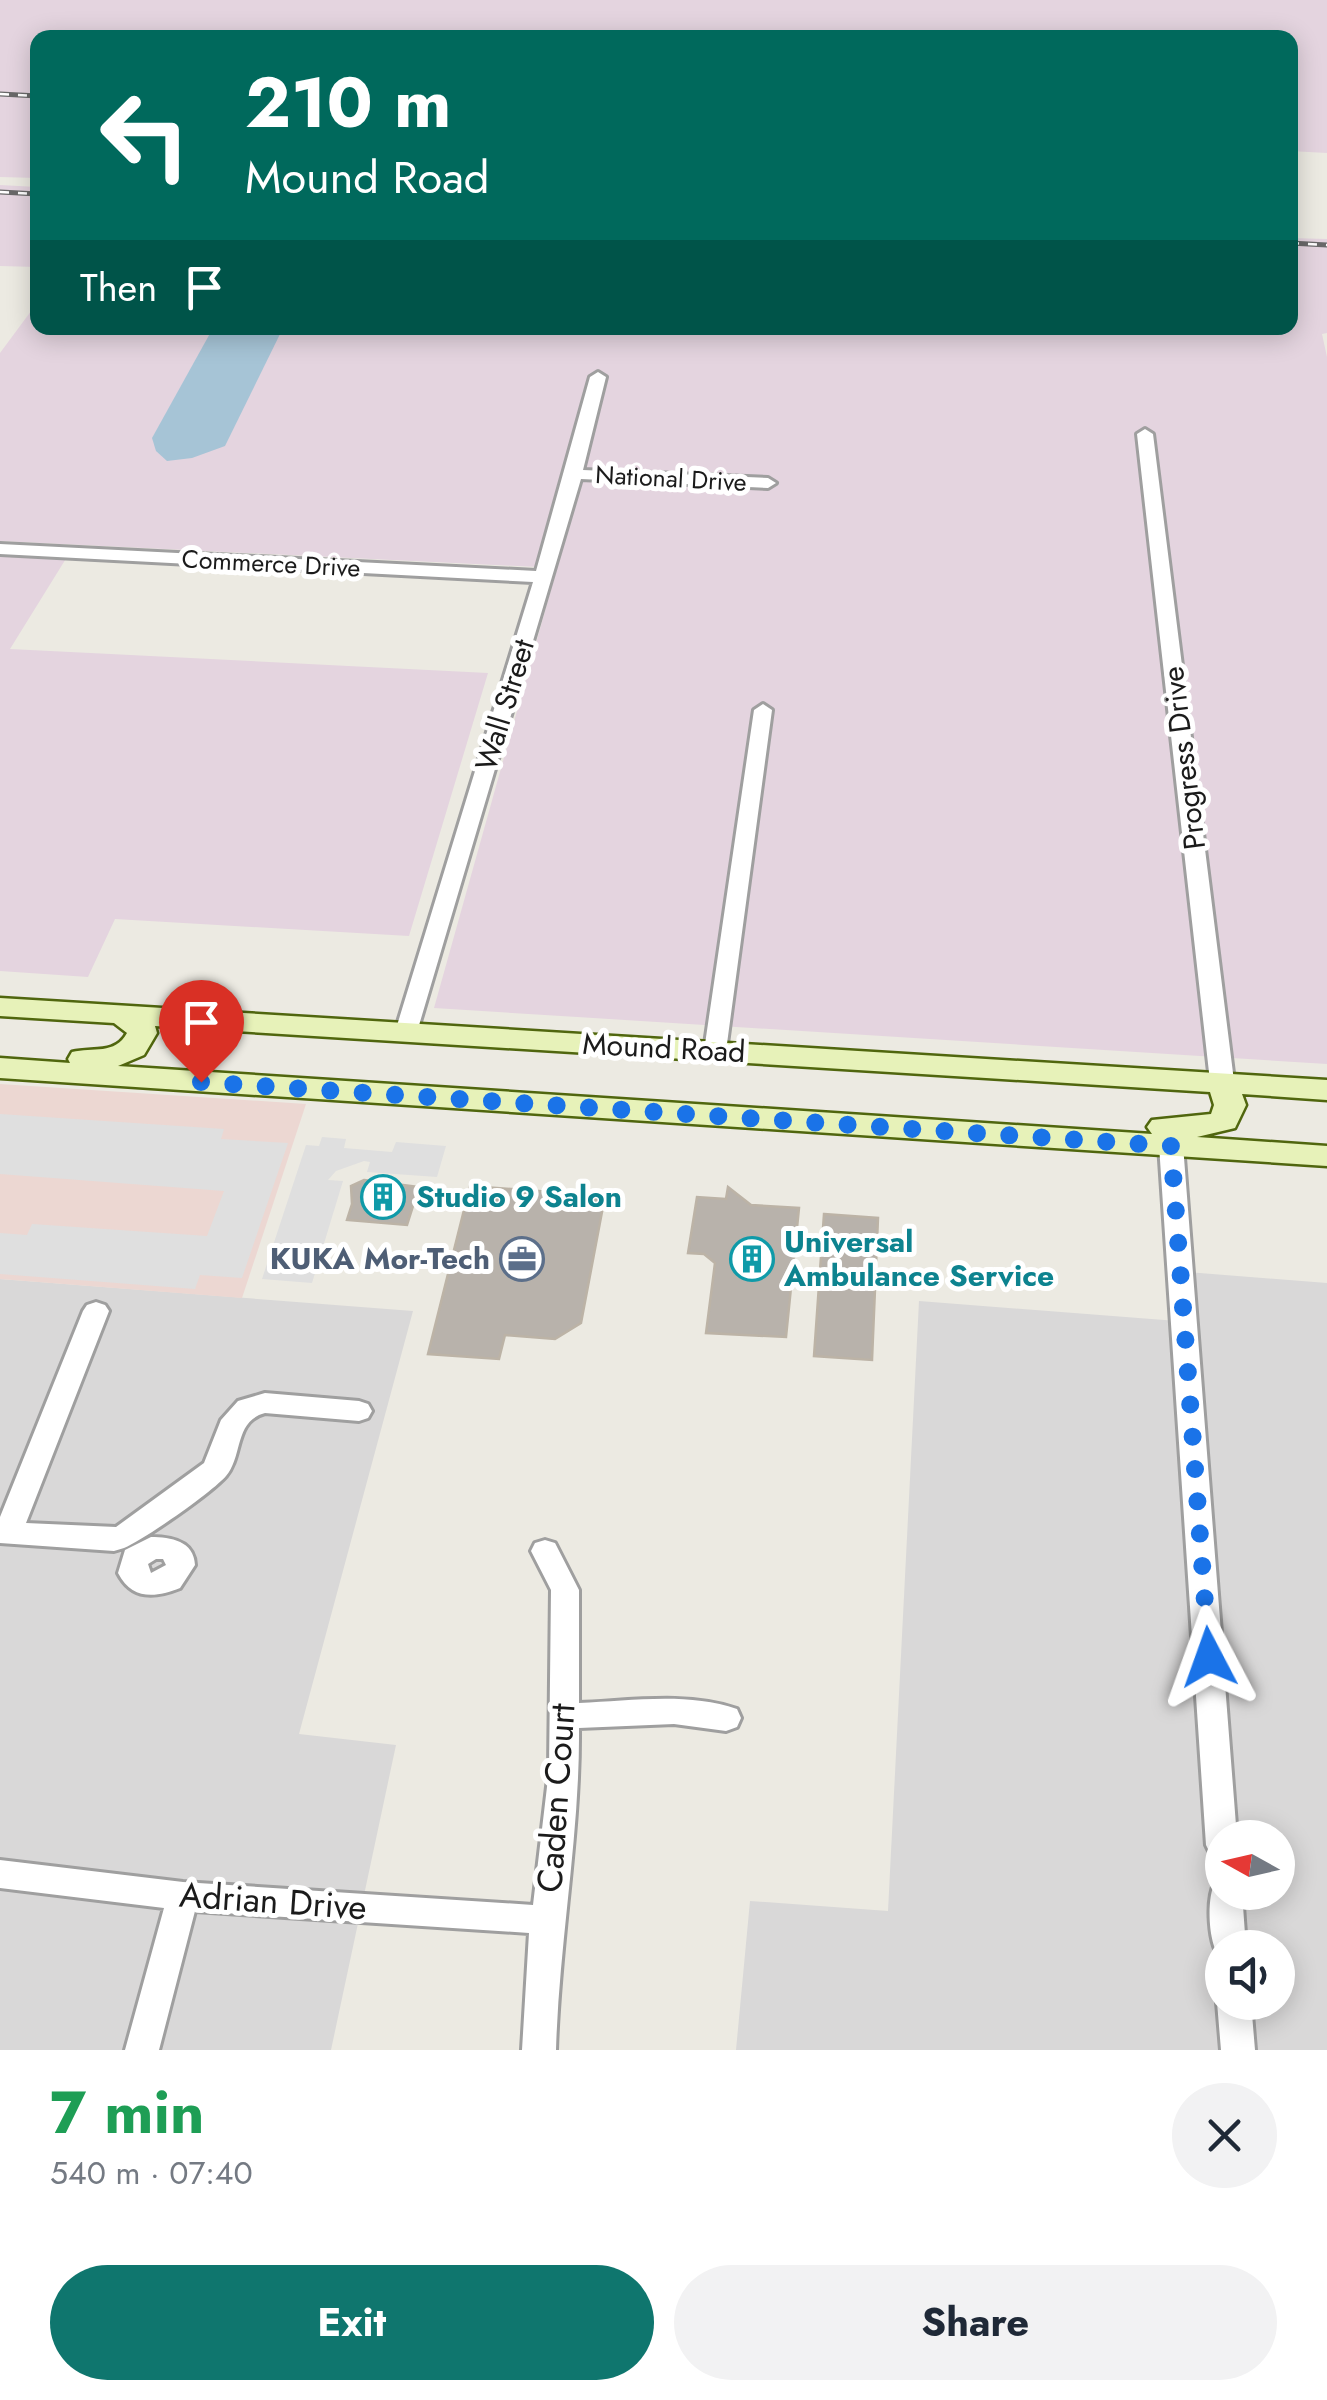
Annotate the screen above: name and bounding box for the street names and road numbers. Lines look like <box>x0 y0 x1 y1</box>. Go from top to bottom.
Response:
street label: National Drive <box>594 456 748 500</box>
street label: Commerce Drive <box>181 540 361 586</box>
street label: Wall Street <box>464 633 545 776</box>
street label: Progress Drive <box>1151 664 1216 852</box>
street label: Mound Road <box>582 1022 747 1073</box>
street label: Caden Court <box>524 1701 588 1894</box>
street label: Adrian Drive <box>178 1870 368 1932</box>

